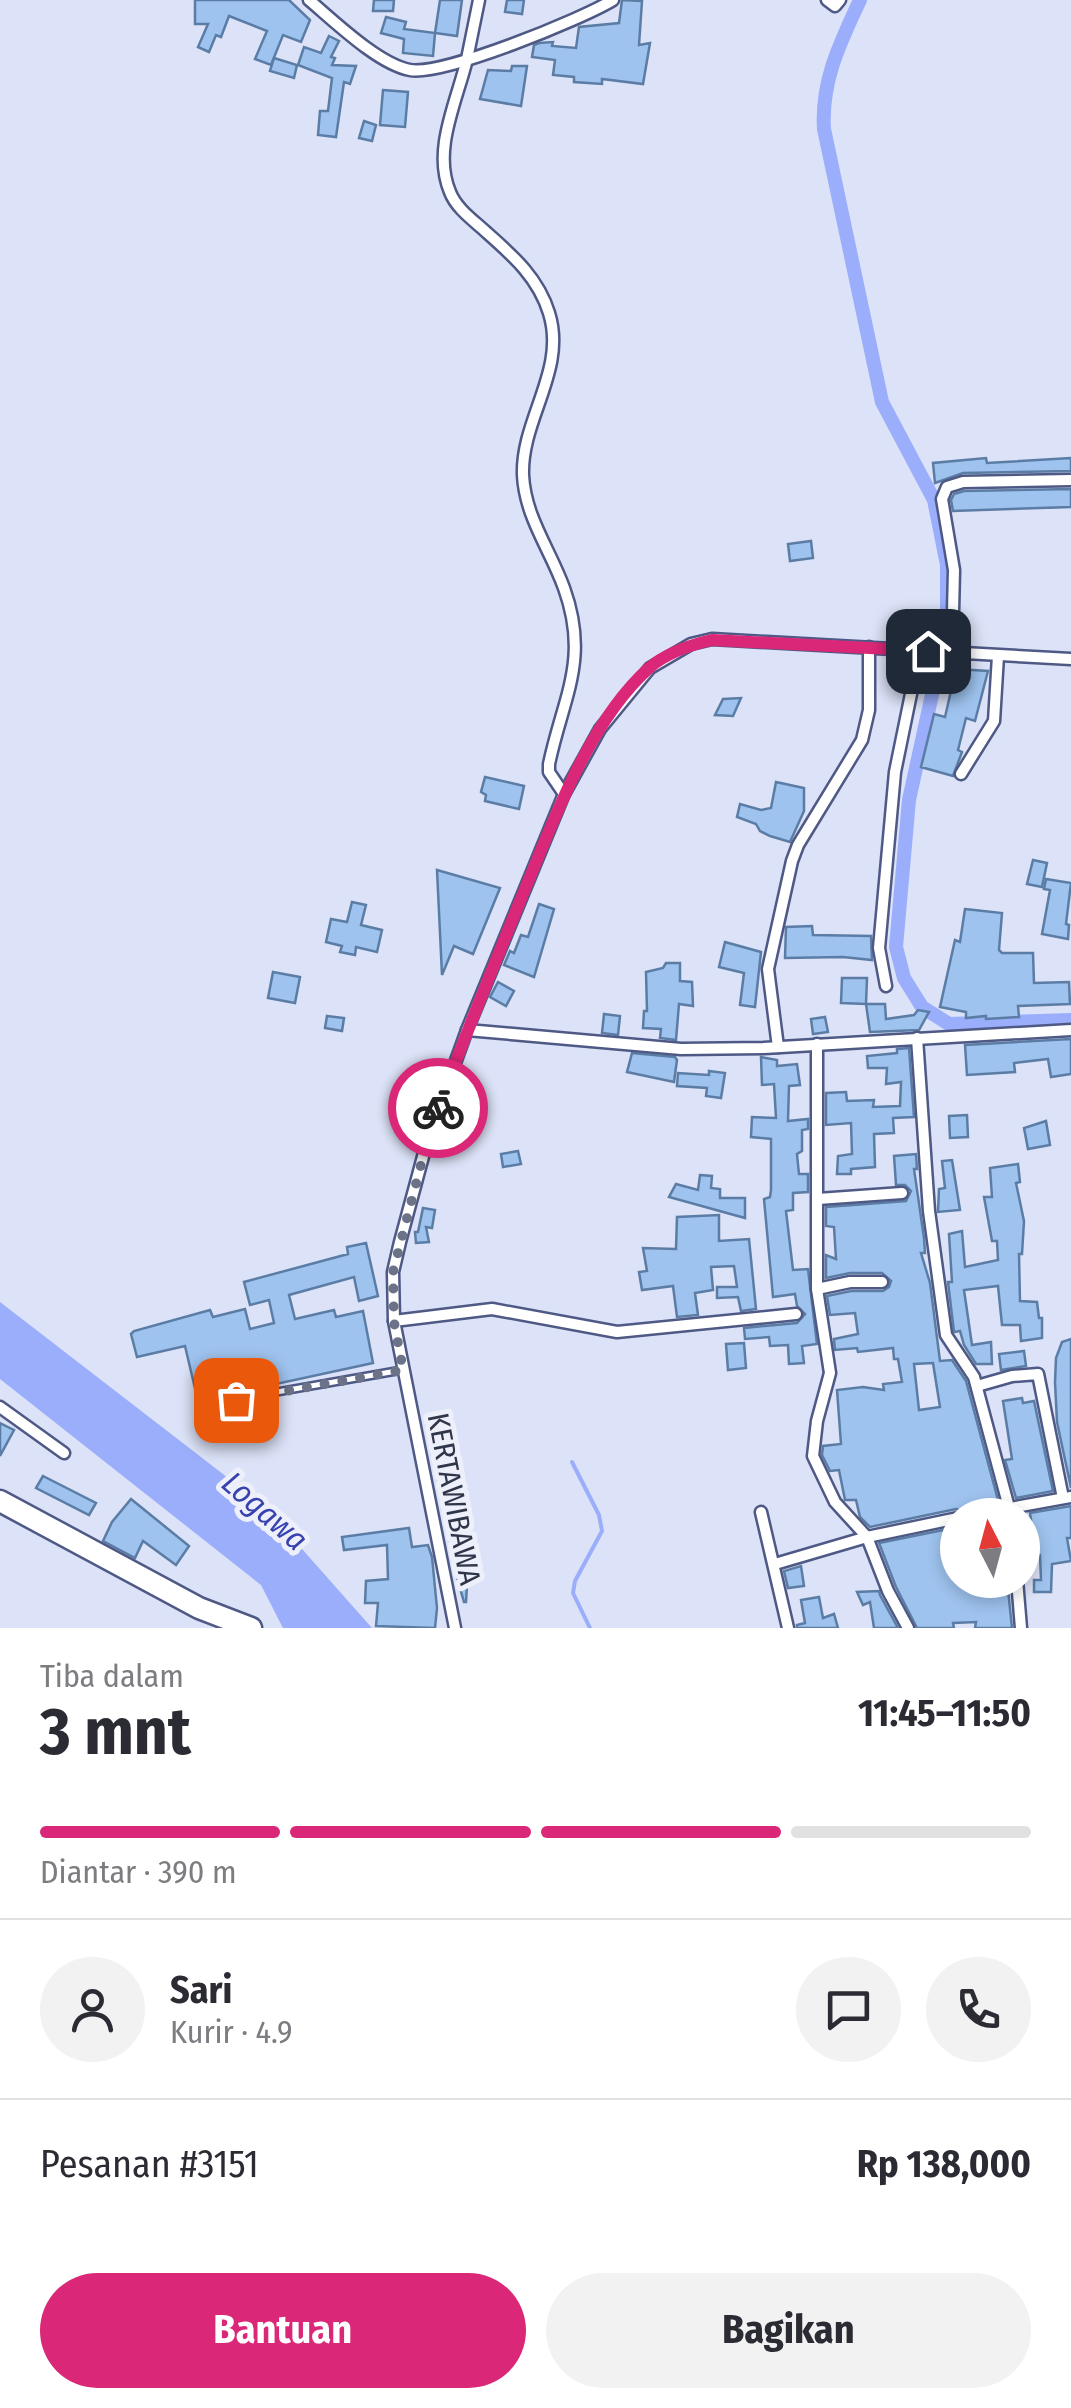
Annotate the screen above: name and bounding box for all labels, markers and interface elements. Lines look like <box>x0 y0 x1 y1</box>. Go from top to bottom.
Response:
pin <box>886 609 971 694</box>
icon: home <box>901 624 956 679</box>
courier <box>388 1058 488 1158</box>
icon: bike <box>411 1081 466 1136</box>
pin <box>194 1358 279 1443</box>
icon: bag <box>209 1373 264 1428</box>
street label: KERTAWIBAWA <box>420 1410 488 1588</box>
water label: Logawa <box>214 1464 316 1558</box>
north arrow <box>940 1498 1040 1598</box>
map controls <box>940 1498 1040 1598</box>
text: Tiba dalam <box>40 1657 184 1695</box>
text: 11:45–11:50 <box>858 1690 1031 1736</box>
text: 3 mnt <box>40 1693 191 1771</box>
text: Diantar · 390 m <box>40 1853 237 1891</box>
button: person <box>40 1957 145 2062</box>
button: chat <box>796 1957 901 2062</box>
button: phone <box>926 1957 1031 2062</box>
text: Sari <box>170 1967 232 2013</box>
text: Kurir · 4.9 <box>170 2013 293 2051</box>
text: Pesanan #3151 <box>40 2141 259 2187</box>
text: Rp 138,000 <box>857 2141 1031 2187</box>
button: Bantuan <box>40 2273 526 2388</box>
button: Bagikan <box>546 2273 1031 2388</box>

